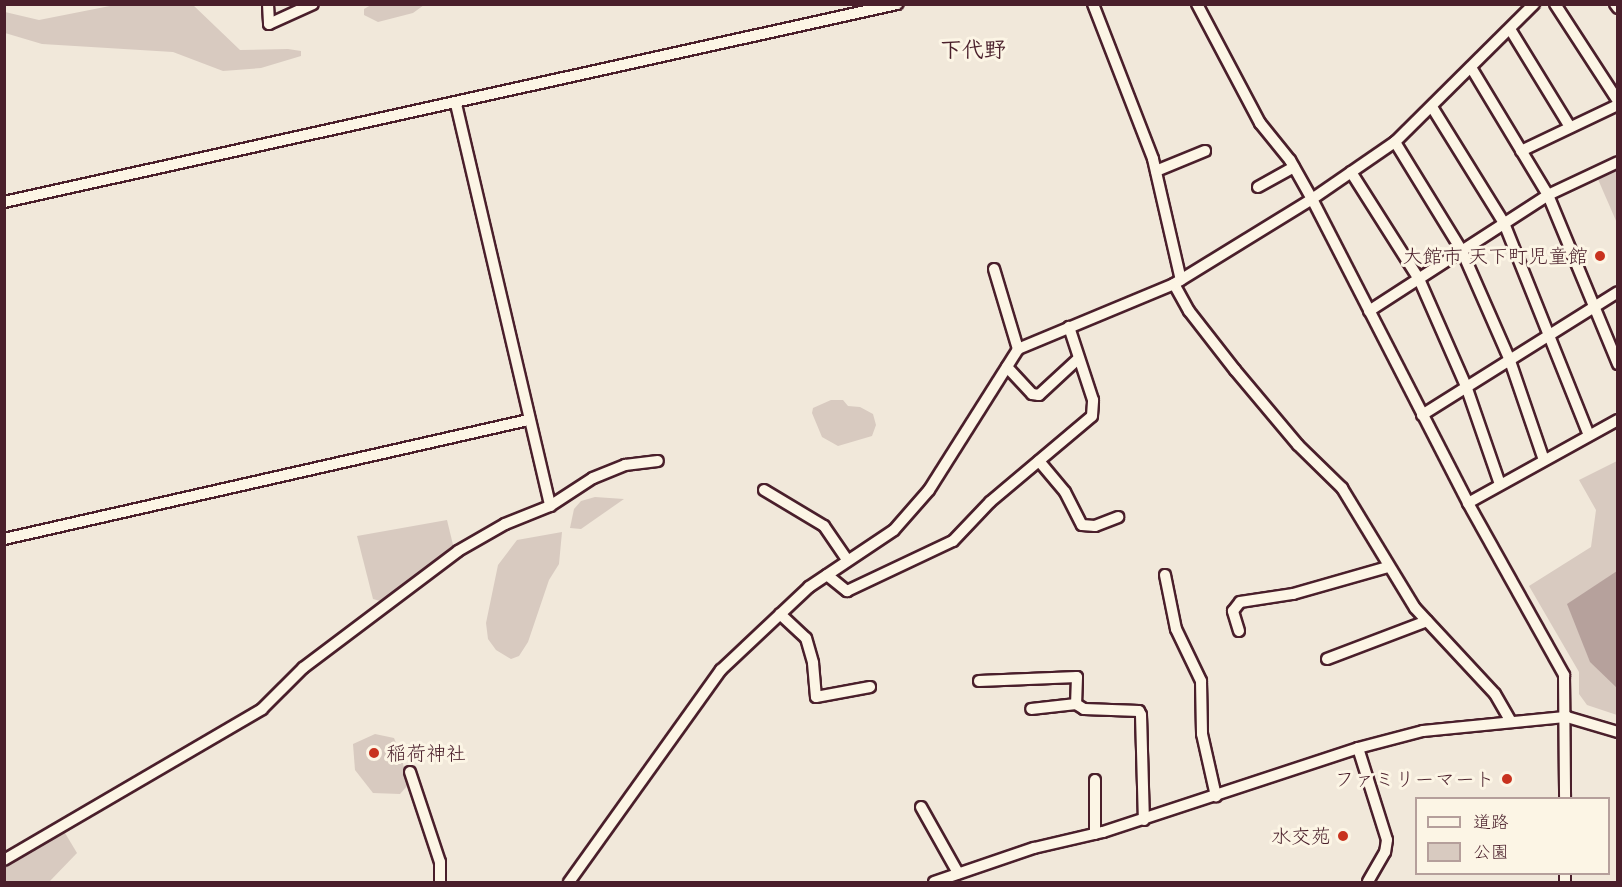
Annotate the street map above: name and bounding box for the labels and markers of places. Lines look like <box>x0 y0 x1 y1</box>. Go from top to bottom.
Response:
place label: 大館市 天下町児童館 <box>1403 244 1588 268</box>
marker: 大館市 天下町児童館 <box>1593 249 1607 263</box>
place label: 稲荷神社 <box>386 741 466 765</box>
marker: 稲荷神社 <box>367 746 381 760</box>
place label: ファミリーマート <box>1335 767 1495 791</box>
marker: ファミリーマート <box>1500 772 1514 786</box>
place label: 水交苑 <box>1271 824 1331 848</box>
marker: 水交苑 <box>1336 829 1350 843</box>

